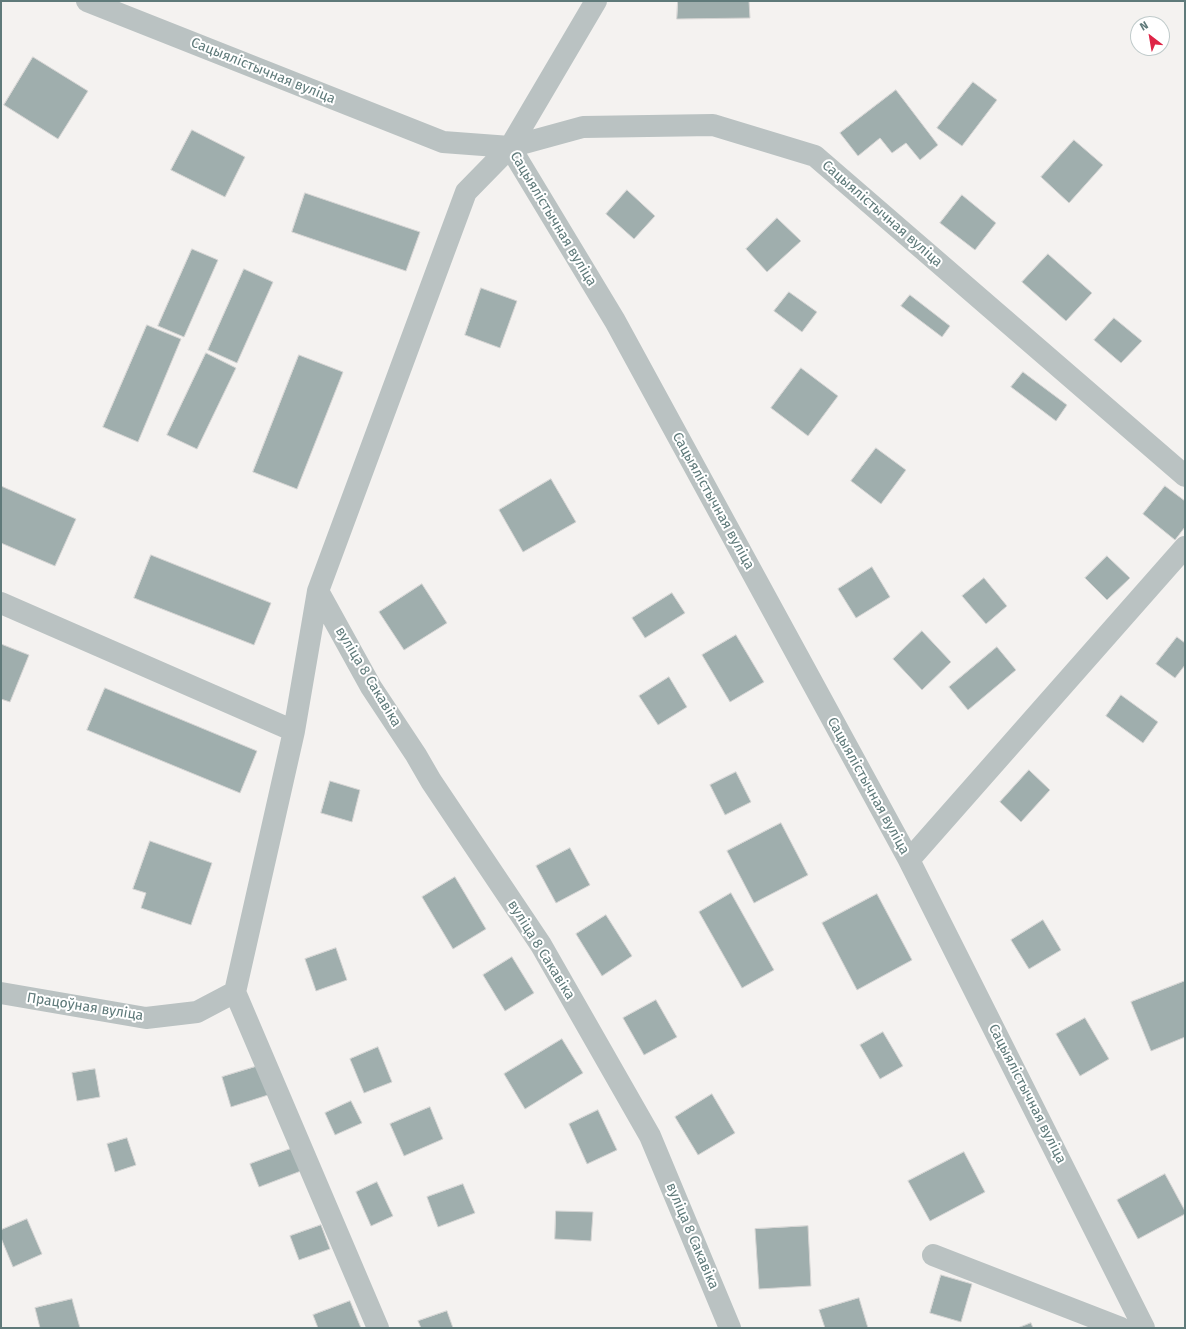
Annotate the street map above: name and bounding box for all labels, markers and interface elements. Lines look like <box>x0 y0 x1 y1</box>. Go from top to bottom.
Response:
north arrow <box>1130 16 1170 56</box>
text: N <box>1138 19 1151 34</box>
street label: Сацыялістычная вуліца <box>188 34 338 108</box>
street label: Сацыялістычная вуліца <box>506 149 600 289</box>
street label: Сацыялістычная вуліца <box>818 157 946 271</box>
street label: Сацыялістычная вуліца <box>668 430 758 572</box>
street label: вуліца 8 Сакавіка <box>331 624 405 730</box>
street label: Сацыялістычная вуліца <box>823 715 913 857</box>
street label: вуліца 8 Сакавіка <box>504 897 578 1003</box>
street label: Працоўная вуліца <box>25 989 145 1025</box>
street label: Сацыялістычная вуліца <box>985 1022 1069 1166</box>
street label: вуліца 8 Сакавіка <box>662 1180 722 1292</box>

